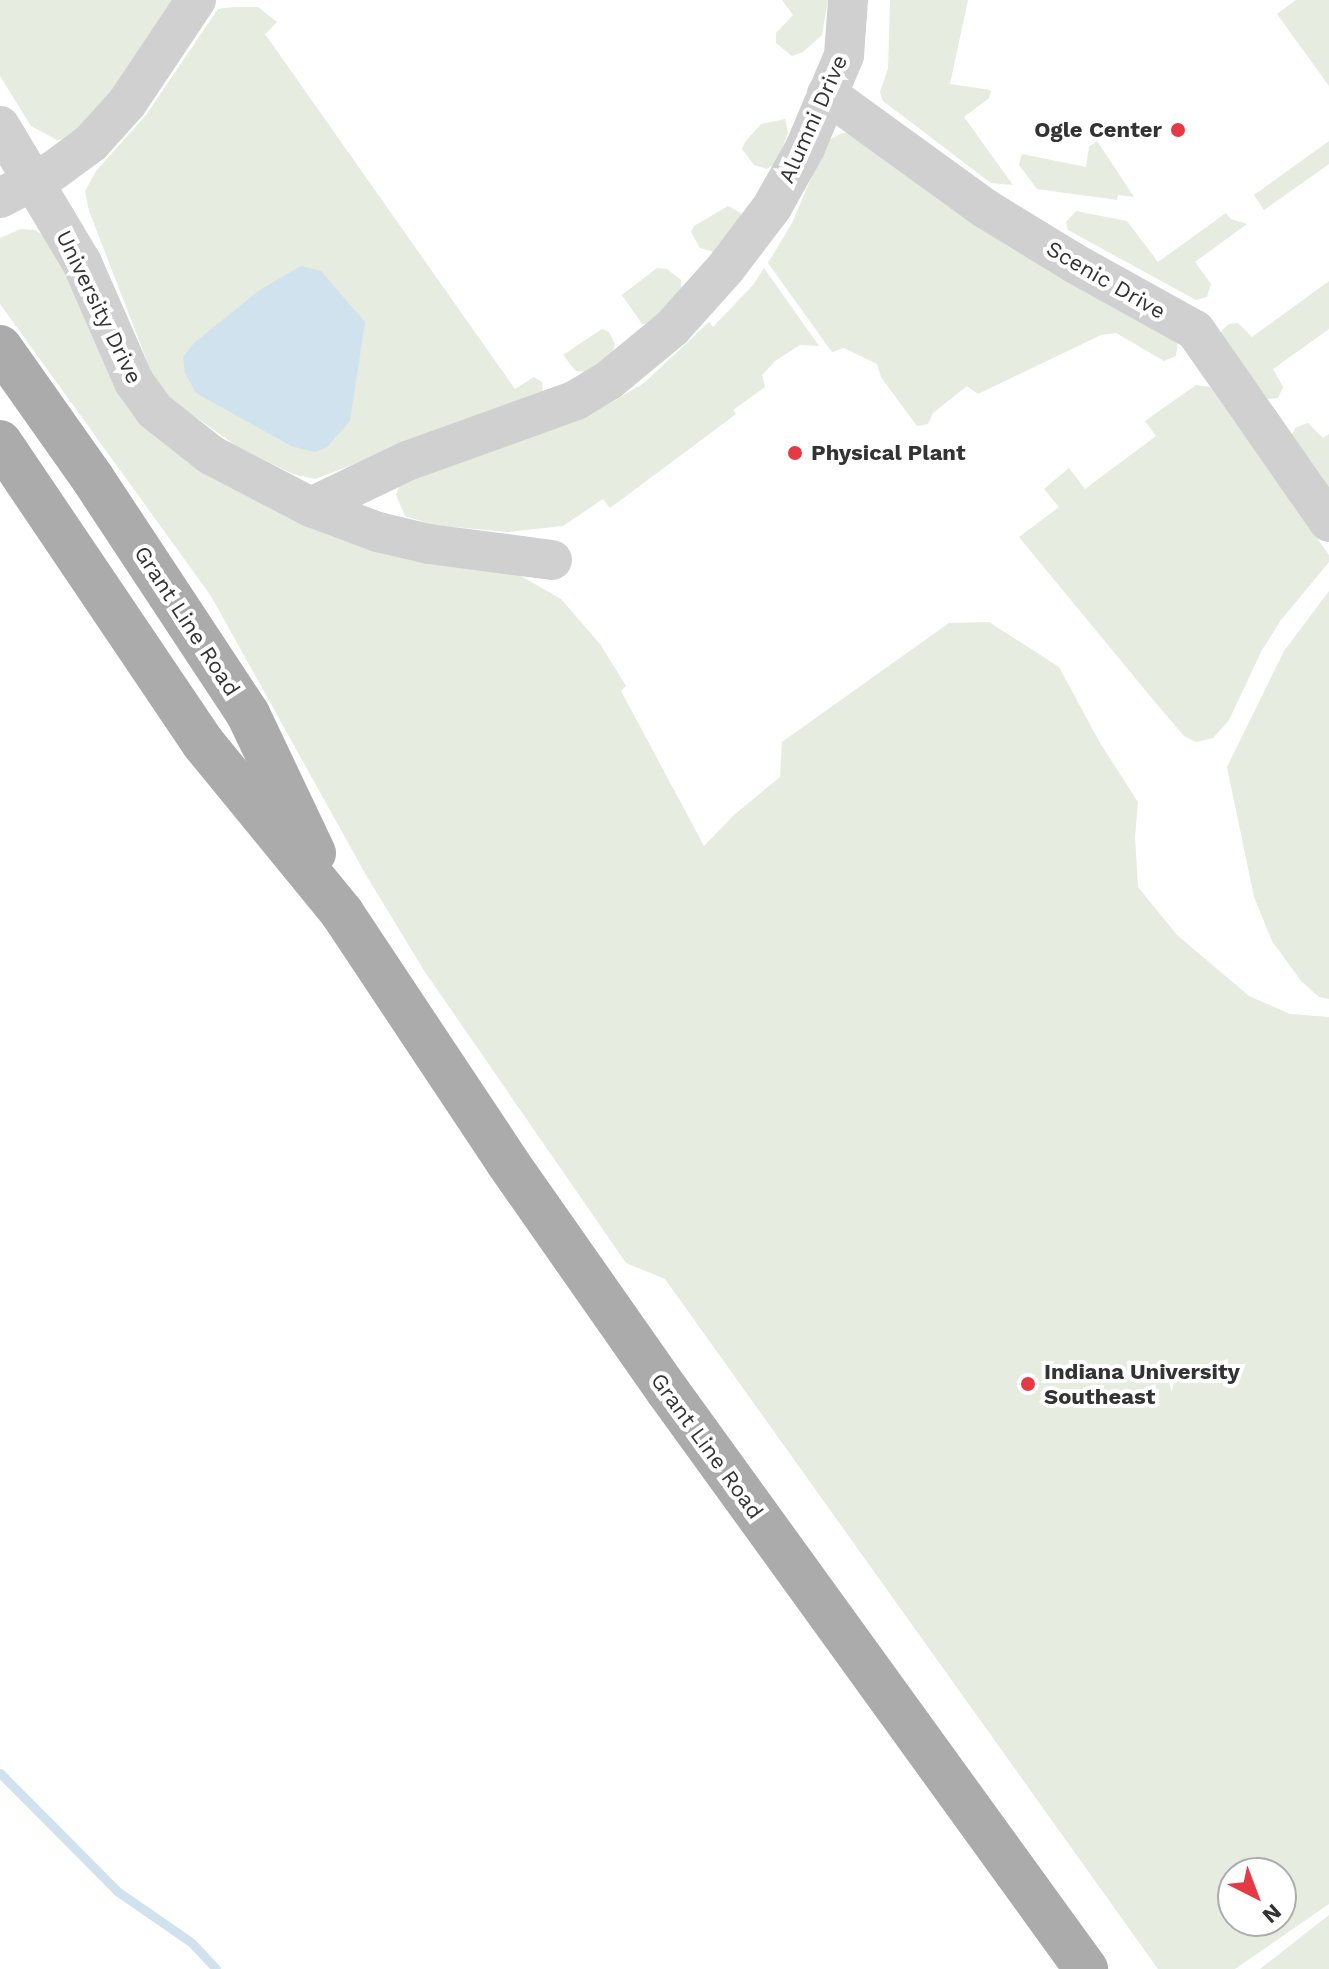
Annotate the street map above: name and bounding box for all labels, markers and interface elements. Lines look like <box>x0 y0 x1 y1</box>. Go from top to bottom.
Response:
street label: Alumni Drive <box>773 51 853 187</box>
place label: Ogle Center <box>1034 117 1162 143</box>
marker: Ogle Center <box>1169 121 1187 139</box>
street label: University Drive <box>50 226 148 388</box>
street label: Scenic Drive <box>1042 235 1170 325</box>
place label: Physical Plant <box>811 440 966 466</box>
marker: Physical Plant <box>786 444 804 462</box>
street label: Grant Line Road <box>129 541 245 701</box>
place label: Indiana University Southeast <box>1044 1358 1240 1410</box>
street label: Grant Line Road <box>645 1368 769 1524</box>
marker: Indiana University Southeast <box>1019 1375 1037 1393</box>
north arrow <box>1217 1857 1297 1937</box>
text: N <box>1258 1899 1286 1928</box>

